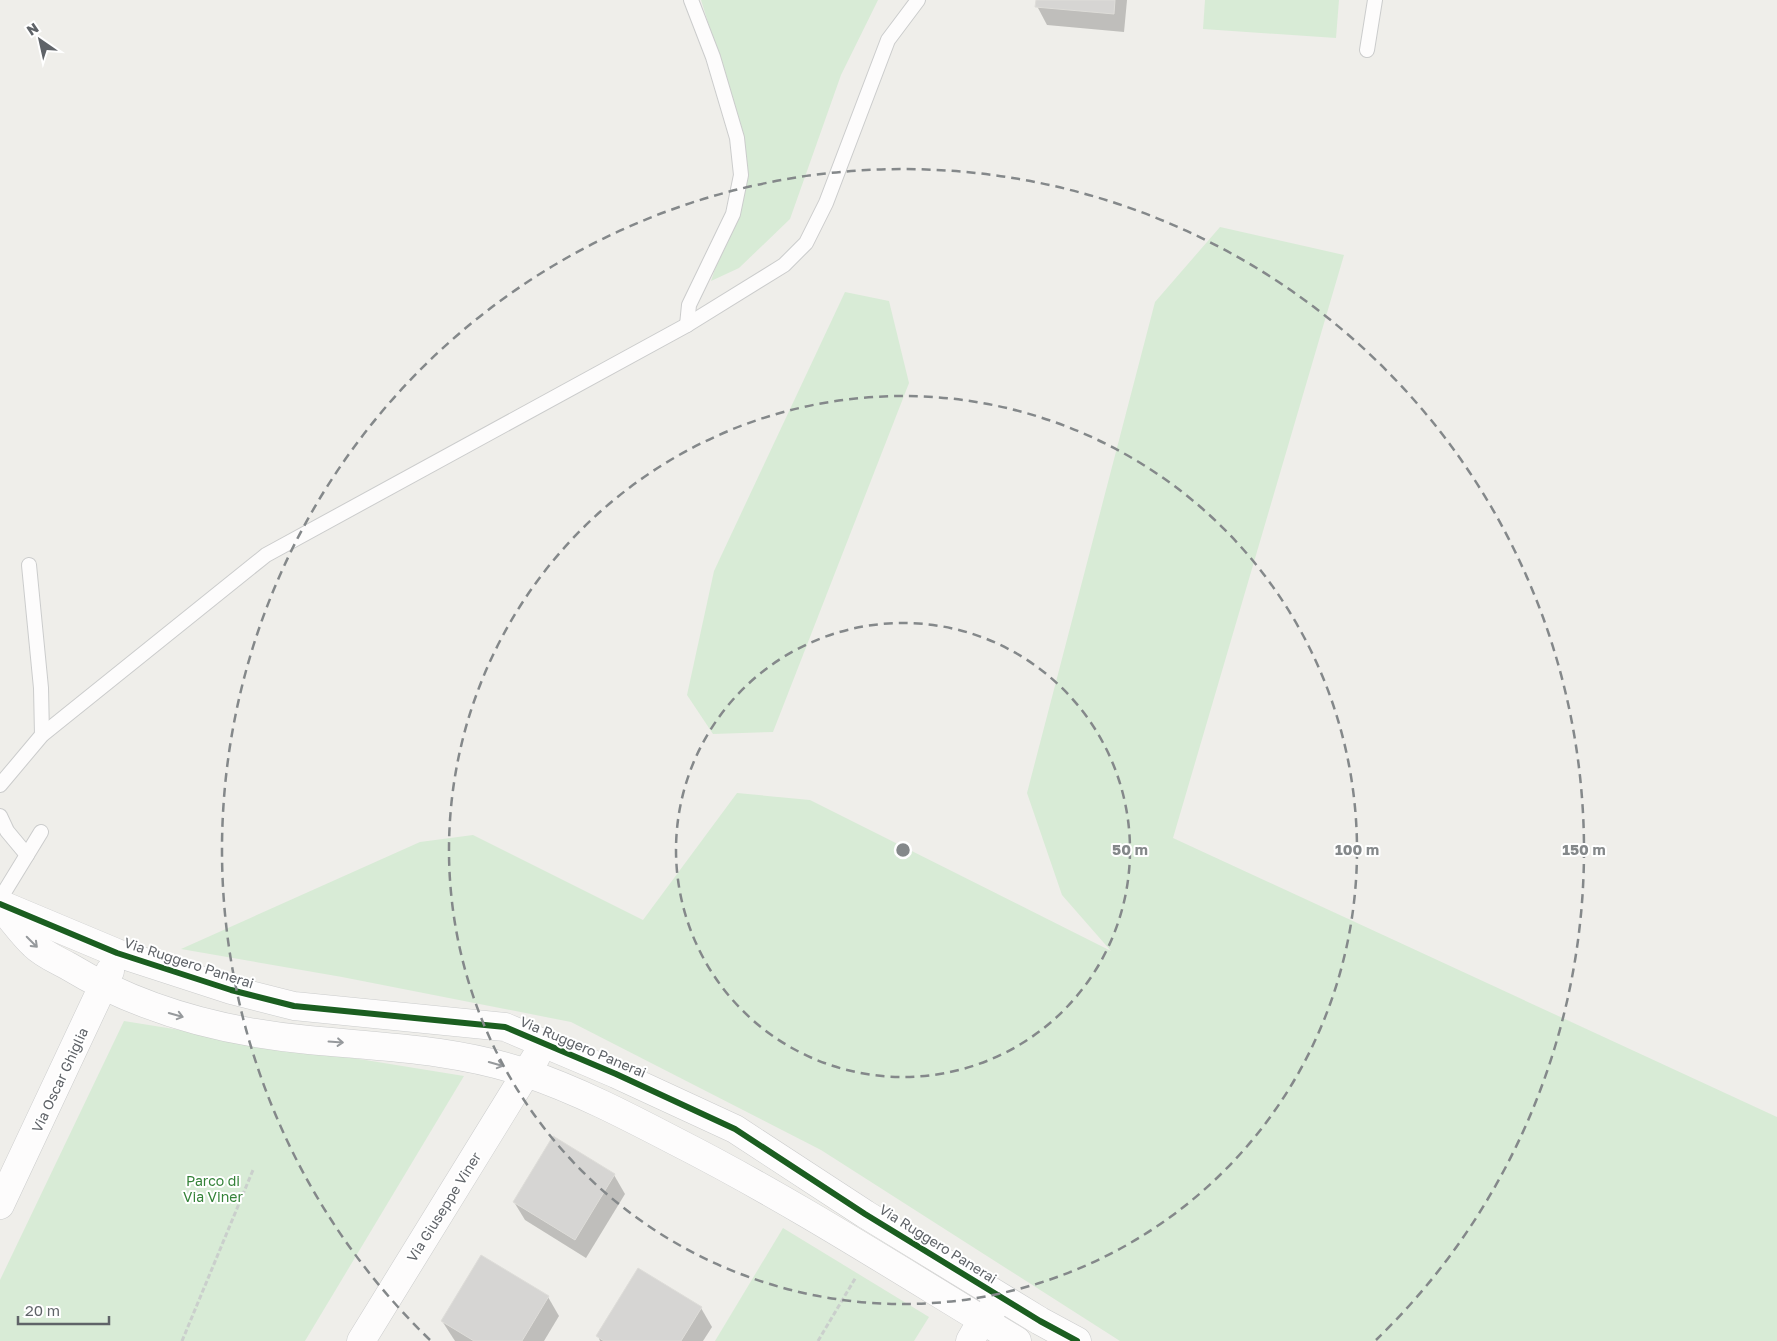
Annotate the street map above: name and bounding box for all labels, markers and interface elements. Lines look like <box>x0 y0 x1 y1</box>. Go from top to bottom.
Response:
north arrow <box>15 15 65 65</box>
text: N <box>23 19 42 39</box>
text: 50 m <box>1112 840 1148 858</box>
text: 100 m <box>1335 840 1379 858</box>
text: 150 m <box>1562 840 1606 858</box>
centre of rings <box>894 841 912 859</box>
street label: Via Ruggero Panerai <box>122 934 256 992</box>
one-way arrow <box>26 936 38 948</box>
one-way arrow <box>168 1011 184 1020</box>
street label: Via Ruggero Panerai <box>518 1012 649 1081</box>
street label: Via Oscar Ghiglia <box>28 1025 91 1135</box>
one-way arrow <box>327 1038 343 1047</box>
one-way arrow <box>488 1060 504 1070</box>
street label: Via Giuseppe Viner <box>403 1148 485 1265</box>
park label: Parco di Via Viner <box>183 1172 243 1205</box>
street label: Via Ruggero Panerai <box>876 1200 1000 1287</box>
scale bar <box>18 1294 109 1326</box>
text: 20 m <box>25 1301 60 1319</box>

